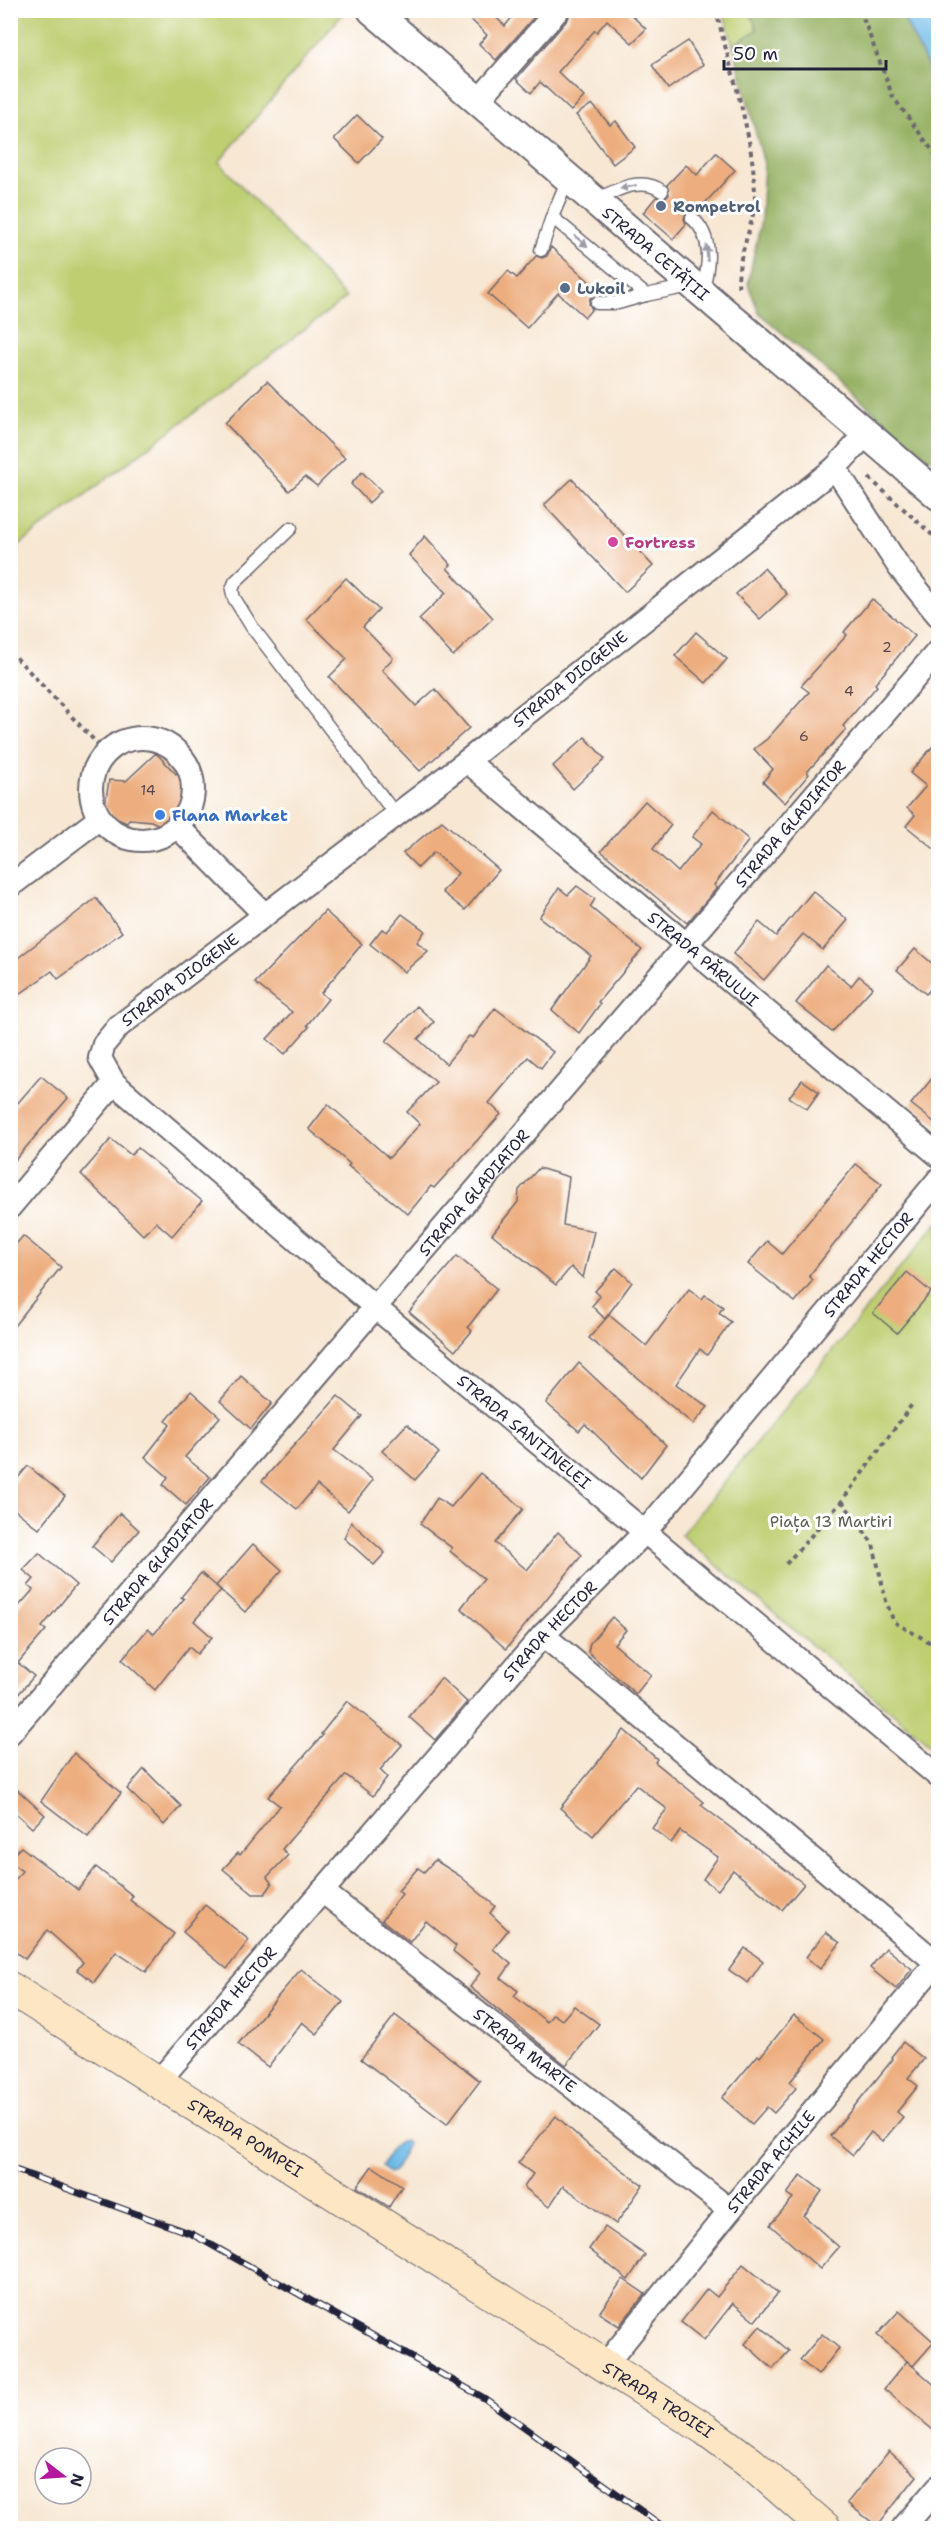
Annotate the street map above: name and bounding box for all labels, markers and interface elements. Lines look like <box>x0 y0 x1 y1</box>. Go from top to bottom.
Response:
scale bar <box>724 33 886 71</box>
text: 50 m <box>733 42 778 66</box>
one-way arrow <box>618 183 637 192</box>
place label: Rompetrol <box>673 196 761 217</box>
marker: Rompetrol <box>654 199 668 213</box>
street label: STRADA CETĂȚII <box>598 202 714 305</box>
one-way arrow <box>573 234 588 247</box>
one-way arrow <box>702 243 712 262</box>
place label: Lukoil <box>577 278 626 299</box>
marker: Lukoil <box>558 281 572 295</box>
place label: Fortress <box>625 532 695 553</box>
marker: Fortress <box>606 535 620 549</box>
street label: STRADA DIOGENE <box>508 626 632 732</box>
house number: 2 <box>882 638 892 656</box>
house number: 4 <box>844 682 854 700</box>
house number: 6 <box>799 727 809 745</box>
street label: STRADA GLADIATOR <box>730 756 850 891</box>
house number: 14 <box>140 781 156 799</box>
place label: Flana Market <box>172 805 288 826</box>
marker: Flana Market <box>153 808 167 822</box>
street label: STRADA PĂRULUI <box>644 906 763 1011</box>
street label: STRADA DIOGENE <box>117 929 243 1031</box>
street label: STRADA GLADIATOR <box>413 1125 534 1260</box>
street label: STRADA HECTOR <box>818 1208 917 1321</box>
street label: STRADA SANTINELEI <box>453 1370 595 1493</box>
street label: STRADA GLADIATOR <box>97 1494 217 1629</box>
park label: Piața 13 Martiri <box>770 1511 892 1533</box>
street label: STRADA HECTOR <box>497 1576 601 1686</box>
street label: STRADA HECTOR <box>180 1942 281 2054</box>
street label: STRADA MARTE <box>469 2003 581 2097</box>
street label: STRADA POMPEI <box>184 2093 307 2182</box>
street label: STRADA ACHILE <box>722 2106 819 2217</box>
street label: STRADA TROIEI <box>599 2357 718 2443</box>
north arrow <box>33 2446 93 2506</box>
text: N <box>65 2471 89 2489</box>

